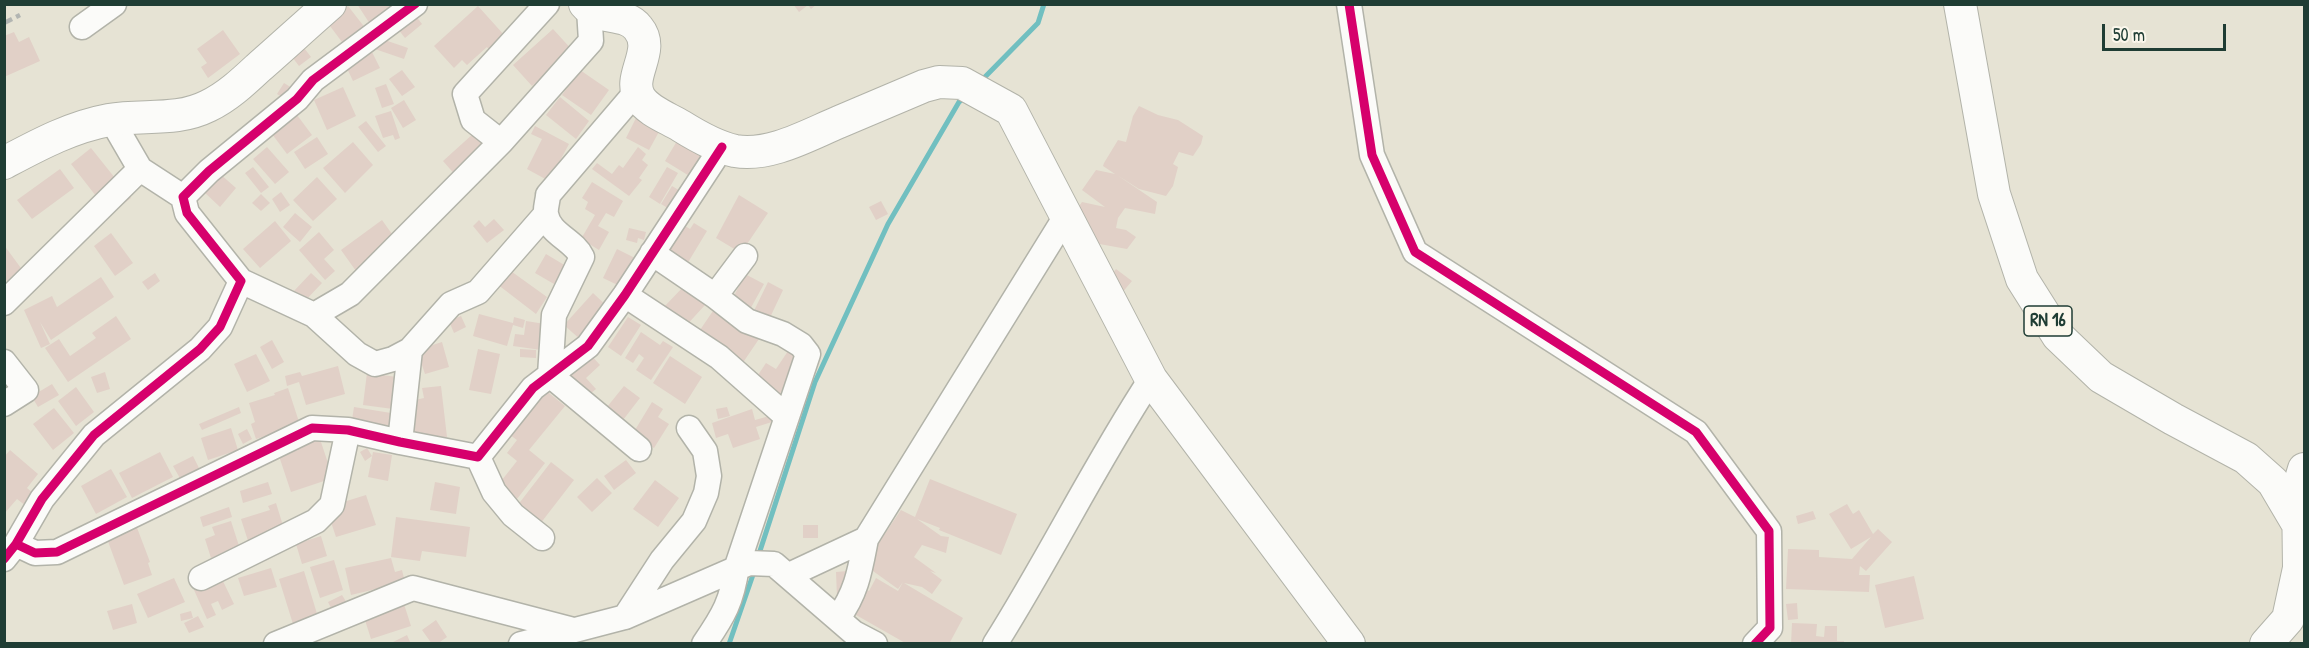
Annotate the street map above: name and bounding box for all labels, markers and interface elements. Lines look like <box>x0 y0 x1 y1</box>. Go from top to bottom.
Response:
scale bar <box>2105 12 2230 50</box>
text: 50 m <box>2113 22 2145 47</box>
road number: RN 16 <box>2024 306 2072 336</box>

